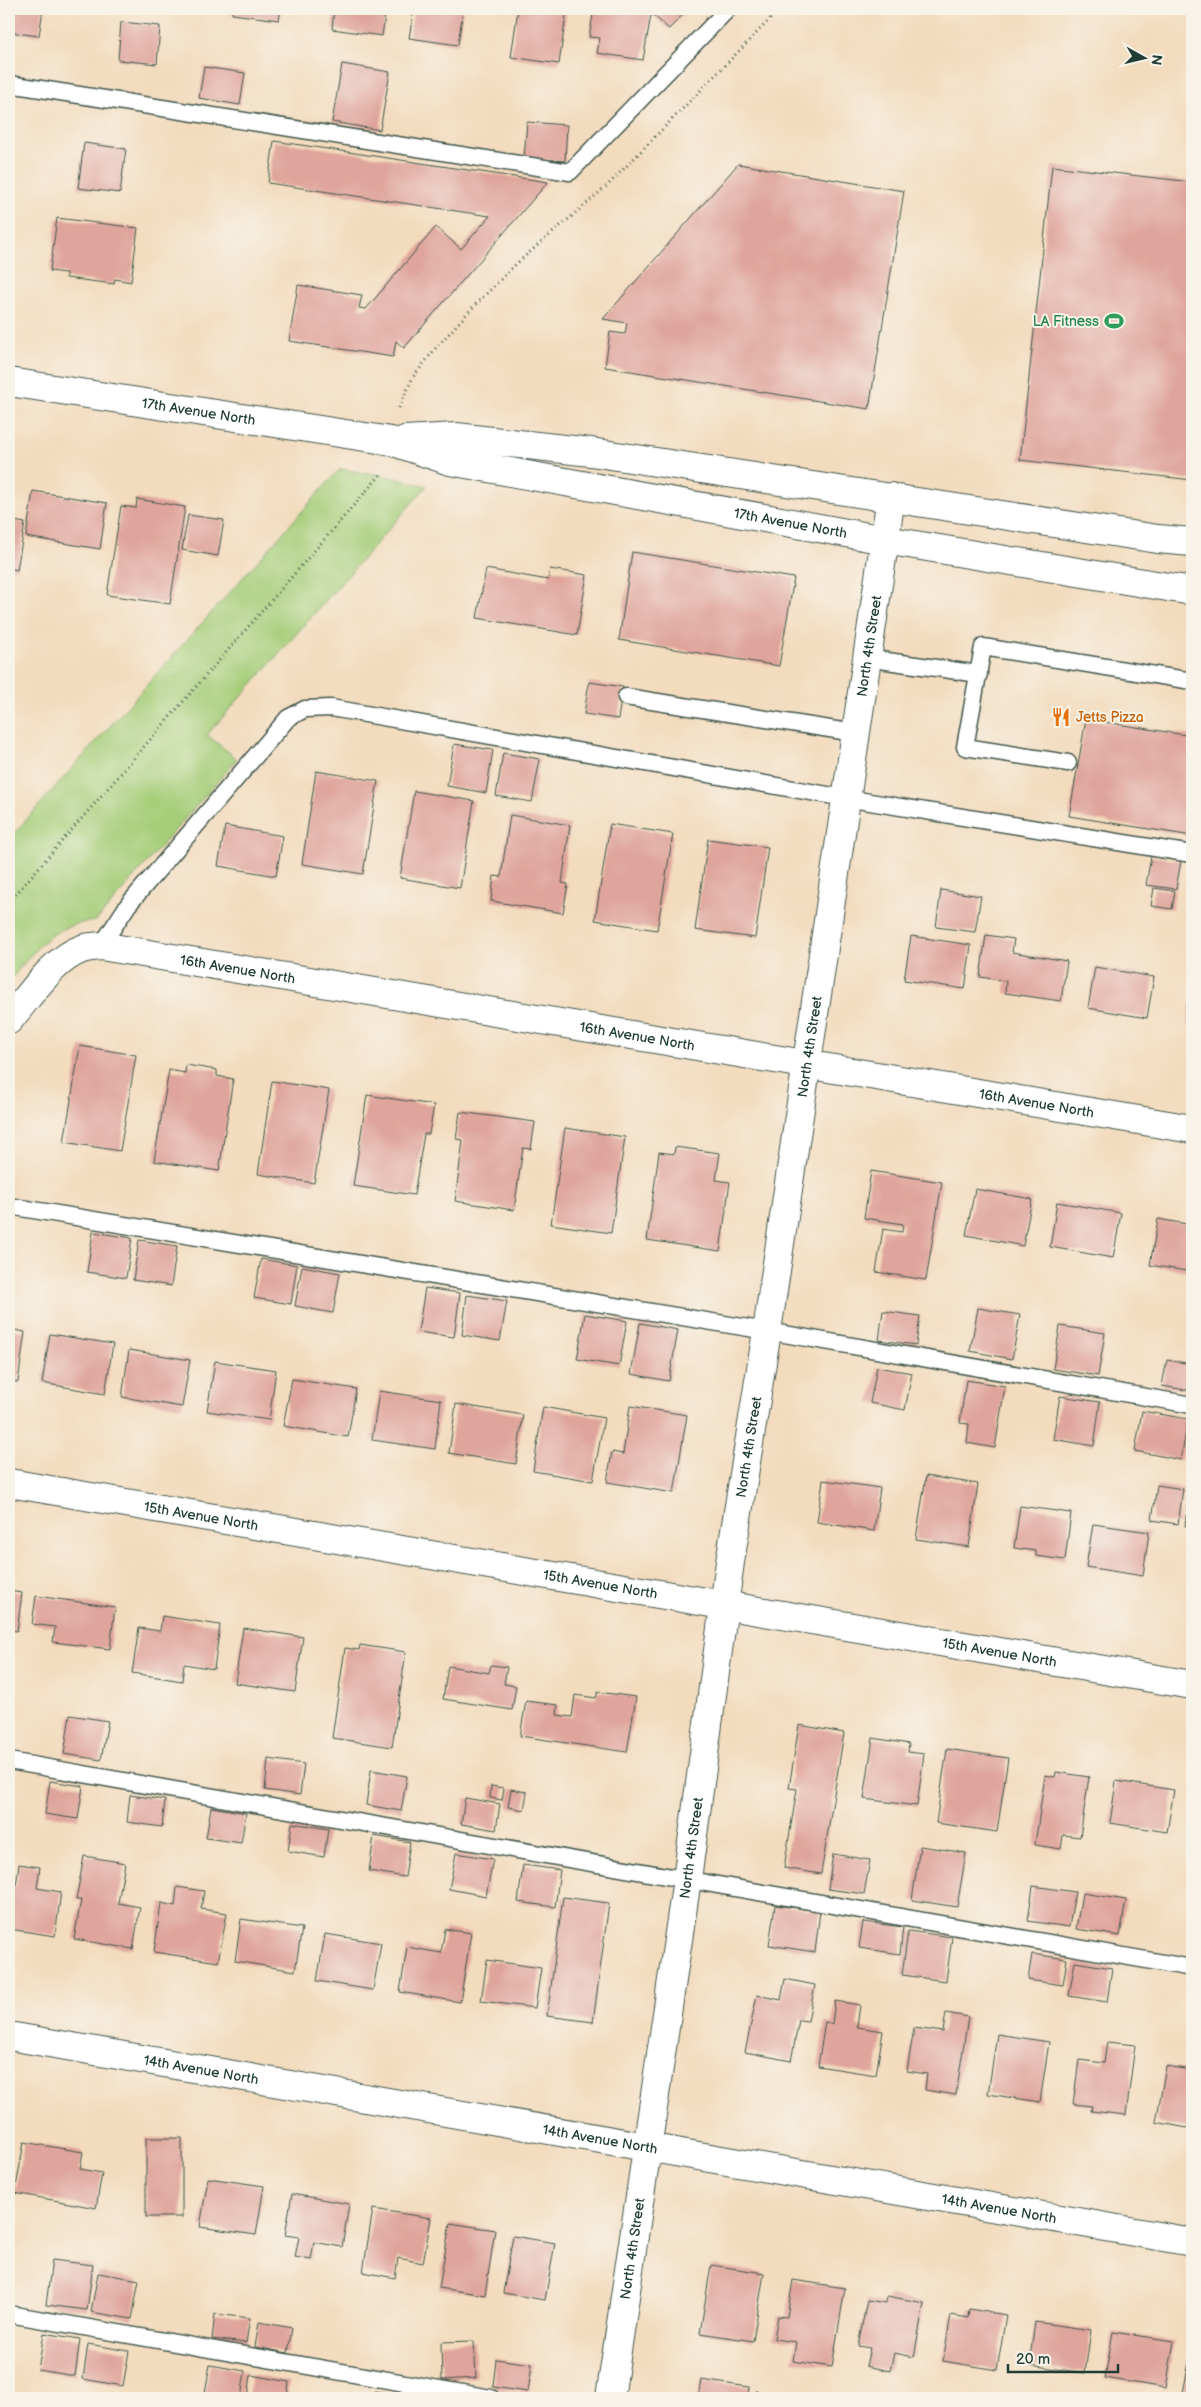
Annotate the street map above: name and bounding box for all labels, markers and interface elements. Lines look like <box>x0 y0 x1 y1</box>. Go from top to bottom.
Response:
north arrow <box>1118 32 1168 82</box>
text: N <box>1147 53 1166 66</box>
sports icon: LA Fitness <box>1103 310 1125 332</box>
place label: LA Fitness <box>1033 313 1099 330</box>
street label: 17th Avenue North <box>141 395 257 429</box>
street label: 17th Avenue North <box>733 505 849 542</box>
street label: North 4th Street <box>853 594 885 698</box>
restaurant icon: Jetts Pizza <box>1050 706 1072 728</box>
place label: Jetts Pizza <box>1076 709 1144 726</box>
street label: 16th Avenue North <box>179 951 297 987</box>
street label: North 4th Street <box>794 994 826 1099</box>
street label: 16th Avenue North <box>578 1018 696 1054</box>
street label: 16th Avenue North <box>978 1085 1096 1121</box>
street label: North 4th Street <box>732 1395 765 1499</box>
street label: 15th Avenue North <box>143 1498 260 1534</box>
street label: 15th Avenue North <box>542 1566 659 1603</box>
street label: 15th Avenue North <box>941 1635 1058 1671</box>
street label: North 4th Street <box>676 1796 707 1900</box>
street label: 14th Avenue North <box>142 2052 260 2088</box>
street label: 14th Avenue North <box>541 2121 659 2158</box>
street label: 14th Avenue North <box>940 2191 1058 2227</box>
street label: North 4th Street <box>617 2196 649 2300</box>
scale bar <box>1008 2342 1118 2374</box>
text: 20 m <box>1016 2350 1050 2369</box>

